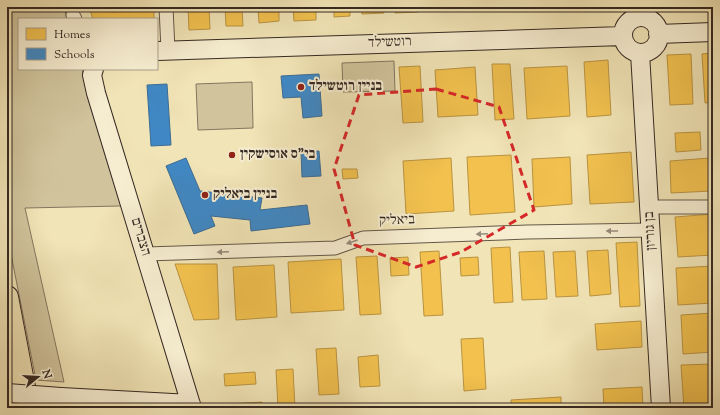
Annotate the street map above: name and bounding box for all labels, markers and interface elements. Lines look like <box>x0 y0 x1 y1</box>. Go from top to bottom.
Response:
legend <box>18 18 158 70</box>
text: Homes <box>54 26 90 44</box>
street label: רוטשילד <box>368 32 412 54</box>
text: Schools <box>54 46 95 64</box>
place label: בניין רוטשילד <box>309 77 382 97</box>
marker: בניין רוטשילד <box>296 82 306 92</box>
place label: בי"ס אוסישקין <box>240 145 316 165</box>
marker: בי"ס אוסישקין <box>227 150 237 160</box>
place label: בניין ביאליק <box>213 185 277 205</box>
marker: בניין ביאליק <box>200 190 210 200</box>
street label: ביאליק <box>379 210 415 232</box>
street label: בן גוריון <box>640 211 662 251</box>
street label: הצברים <box>125 215 155 259</box>
one-way arrow <box>605 228 618 234</box>
one-way arrow <box>476 230 488 237</box>
one-way arrow <box>346 239 358 245</box>
one-way arrow <box>217 248 229 255</box>
north arrow <box>18 357 58 397</box>
text: N <box>37 367 56 381</box>

